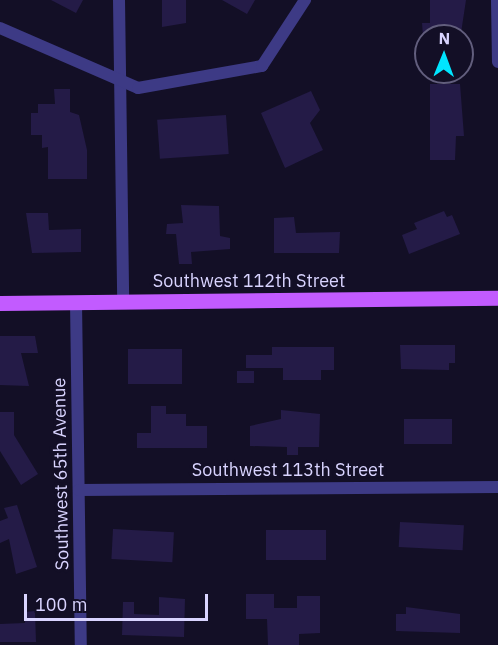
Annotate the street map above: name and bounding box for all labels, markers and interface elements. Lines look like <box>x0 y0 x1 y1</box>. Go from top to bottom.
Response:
north arrow <box>414 24 474 84</box>
text: N <box>438 28 450 48</box>
street label: Southwest 112th Street <box>153 270 345 292</box>
street label: Southwest 65th Avenue <box>49 378 73 570</box>
street label: Southwest 113th Street <box>192 459 384 481</box>
scale bar <box>27 582 212 620</box>
text: 100 m <box>35 593 87 616</box>

